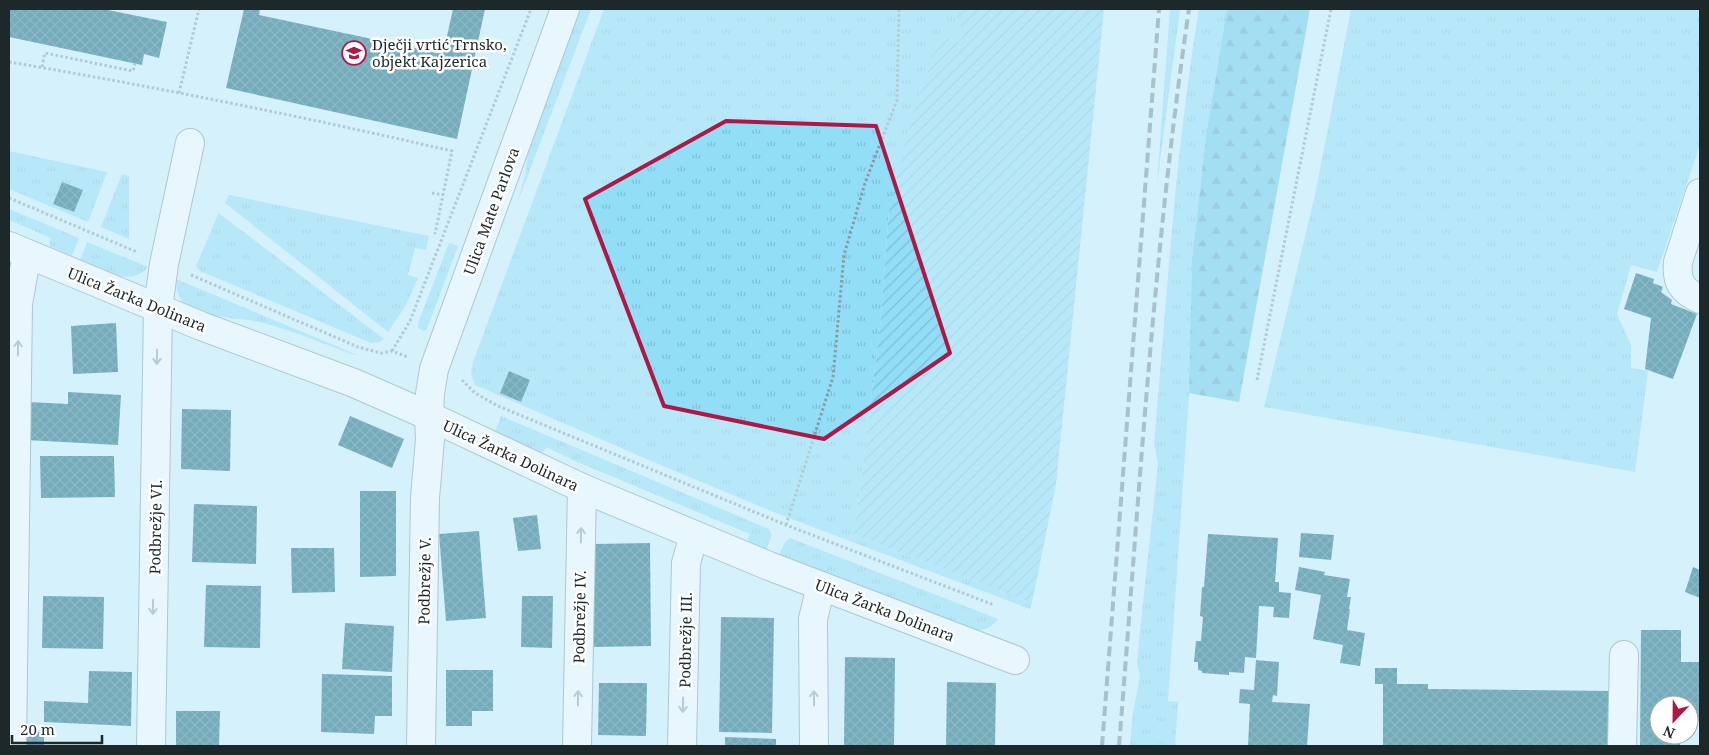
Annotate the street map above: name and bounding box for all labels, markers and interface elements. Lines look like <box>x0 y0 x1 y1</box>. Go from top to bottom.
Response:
place label: Dječji vrtić Trnsko, objekt Kajzerica <box>372 34 507 71</box>
school or university icon: Dječji vrtić Trnsko, objekt Kajzerica <box>341 40 367 66</box>
street label: Ulica Mate Parlova <box>459 144 523 278</box>
street label: Ulica Žarka Dolinara <box>65 262 209 336</box>
one-way arrow <box>13 340 23 356</box>
one-way arrow <box>152 348 162 365</box>
street label: Ulica Žarka Dolinara <box>440 415 582 495</box>
street label: Podbrežje VI. <box>144 479 166 575</box>
one-way arrow <box>576 527 585 543</box>
street label: Podbrežje V. <box>413 537 435 625</box>
street label: Podbrežje IV. <box>568 570 590 664</box>
street label: Ulica Žarka Dolinara <box>812 574 958 646</box>
street label: Podbrežje III. <box>674 592 696 688</box>
one-way arrow <box>149 599 158 615</box>
one-way arrow <box>573 690 583 706</box>
one-way arrow <box>809 690 819 706</box>
north arrow <box>1649 695 1699 745</box>
one-way arrow <box>678 696 688 712</box>
scale bar <box>12 712 102 744</box>
text: 20 m <box>20 719 55 739</box>
text: N <box>1660 722 1678 743</box>

